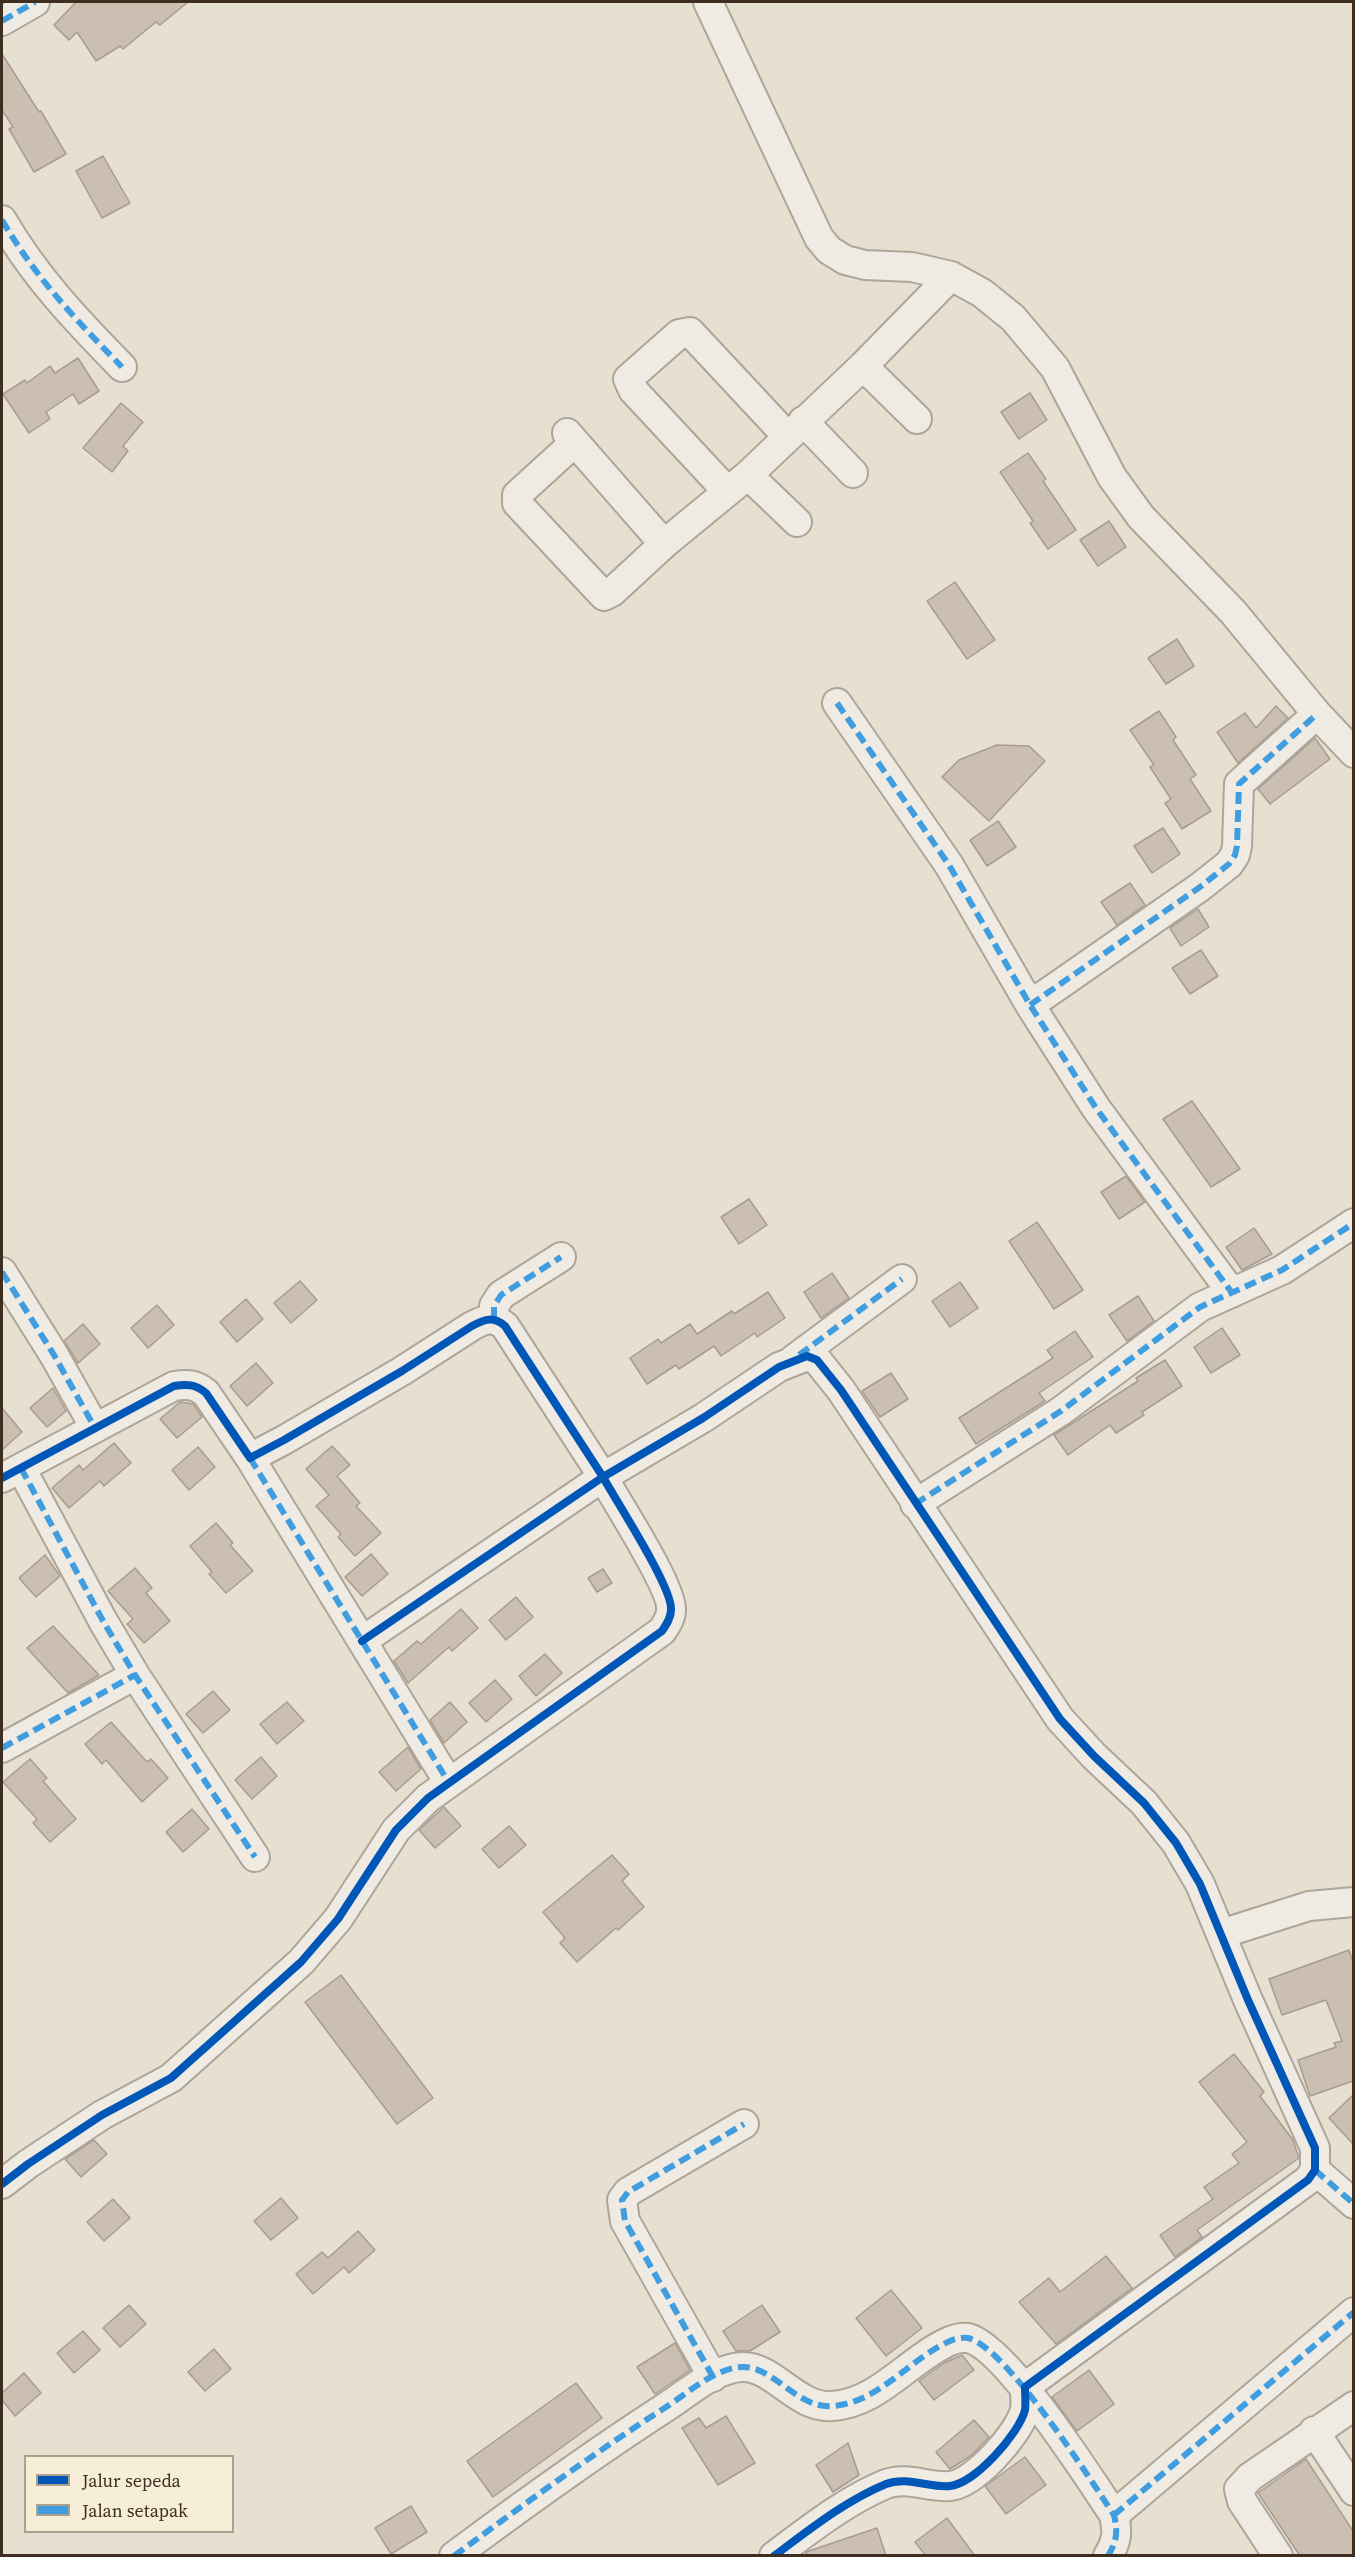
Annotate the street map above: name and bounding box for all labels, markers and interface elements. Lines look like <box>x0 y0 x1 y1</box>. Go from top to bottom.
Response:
legend <box>24 2455 234 2533</box>
text: Jalur sepeda <box>82 2468 181 2493</box>
text: Jalan setapak <box>82 2498 188 2523</box>

